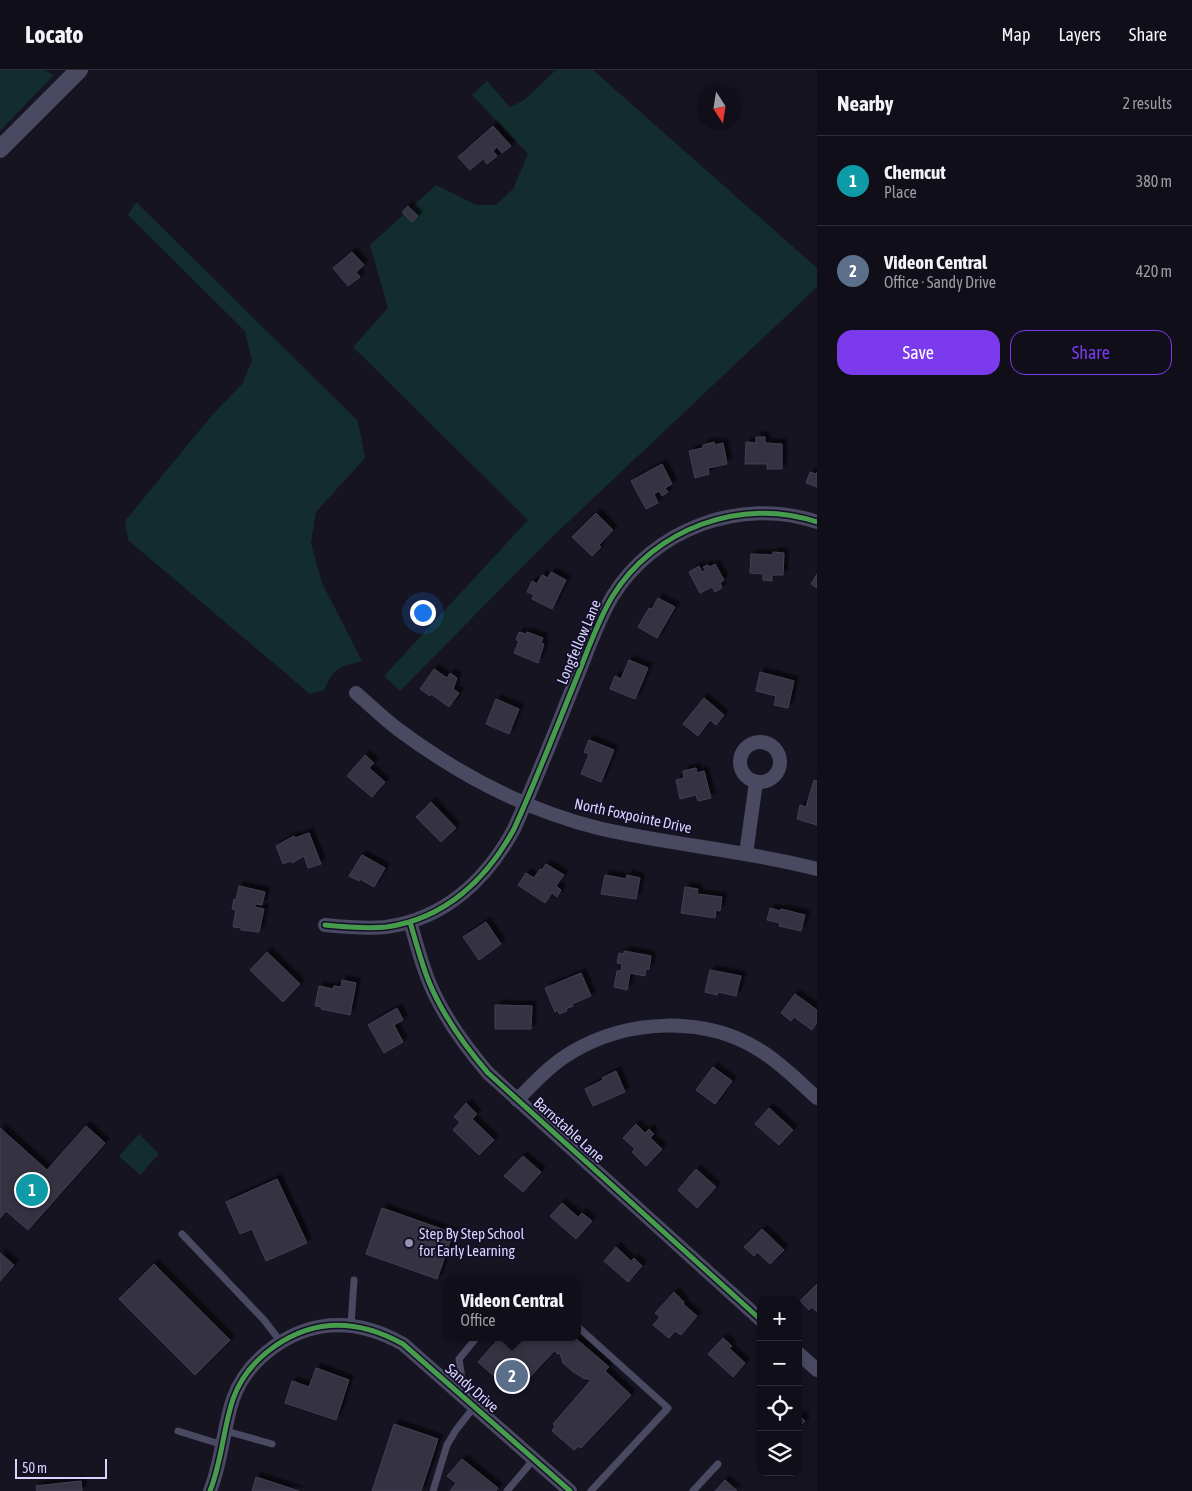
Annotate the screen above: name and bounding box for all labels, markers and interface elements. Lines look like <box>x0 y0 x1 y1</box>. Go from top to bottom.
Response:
text: Locato <box>25 21 84 48</box>
text: Map <box>1001 24 1030 45</box>
text: Layers <box>1058 24 1101 45</box>
text: Share <box>1129 24 1167 45</box>
north arrow <box>697 85 742 130</box>
text: Nearby <box>837 91 893 115</box>
text: 2 results <box>1122 94 1172 112</box>
text: Chemcut <box>884 161 946 183</box>
text: 1 <box>849 172 857 190</box>
text: 380 m <box>1136 172 1172 190</box>
text: Place <box>884 183 917 201</box>
text: Videon Central <box>884 251 987 273</box>
text: 2 <box>849 262 857 280</box>
text: 420 m <box>1136 262 1172 280</box>
text: Office · Sandy Drive <box>884 273 996 291</box>
button: Save <box>837 330 1000 375</box>
button: Share <box>1010 330 1172 375</box>
street label: Longfellow Lane <box>553 597 604 687</box>
your location <box>410 600 436 626</box>
street label: North Foxpointe Drive <box>573 795 694 836</box>
street label: Barnstable Lane <box>531 1094 608 1166</box>
pin: 1 <box>16 1171 48 1209</box>
place label: Step By Step School for Early Learning <box>419 1225 524 1259</box>
marker: Step By Step School for Early Learning <box>403 1237 415 1249</box>
popup <box>443 1276 581 1341</box>
text: Videon Central <box>461 1289 563 1311</box>
map controls <box>757 1296 802 1476</box>
button: + <box>757 1296 802 1341</box>
text: Office <box>461 1311 495 1329</box>
button: − <box>757 1341 802 1386</box>
pin: 2 <box>496 1357 528 1395</box>
street label: Sandy Drive <box>442 1360 503 1415</box>
button: locate <box>757 1386 802 1431</box>
button: layers <box>757 1431 802 1476</box>
scale bar <box>15 1456 108 1479</box>
text: 50 m <box>22 1460 47 1476</box>

